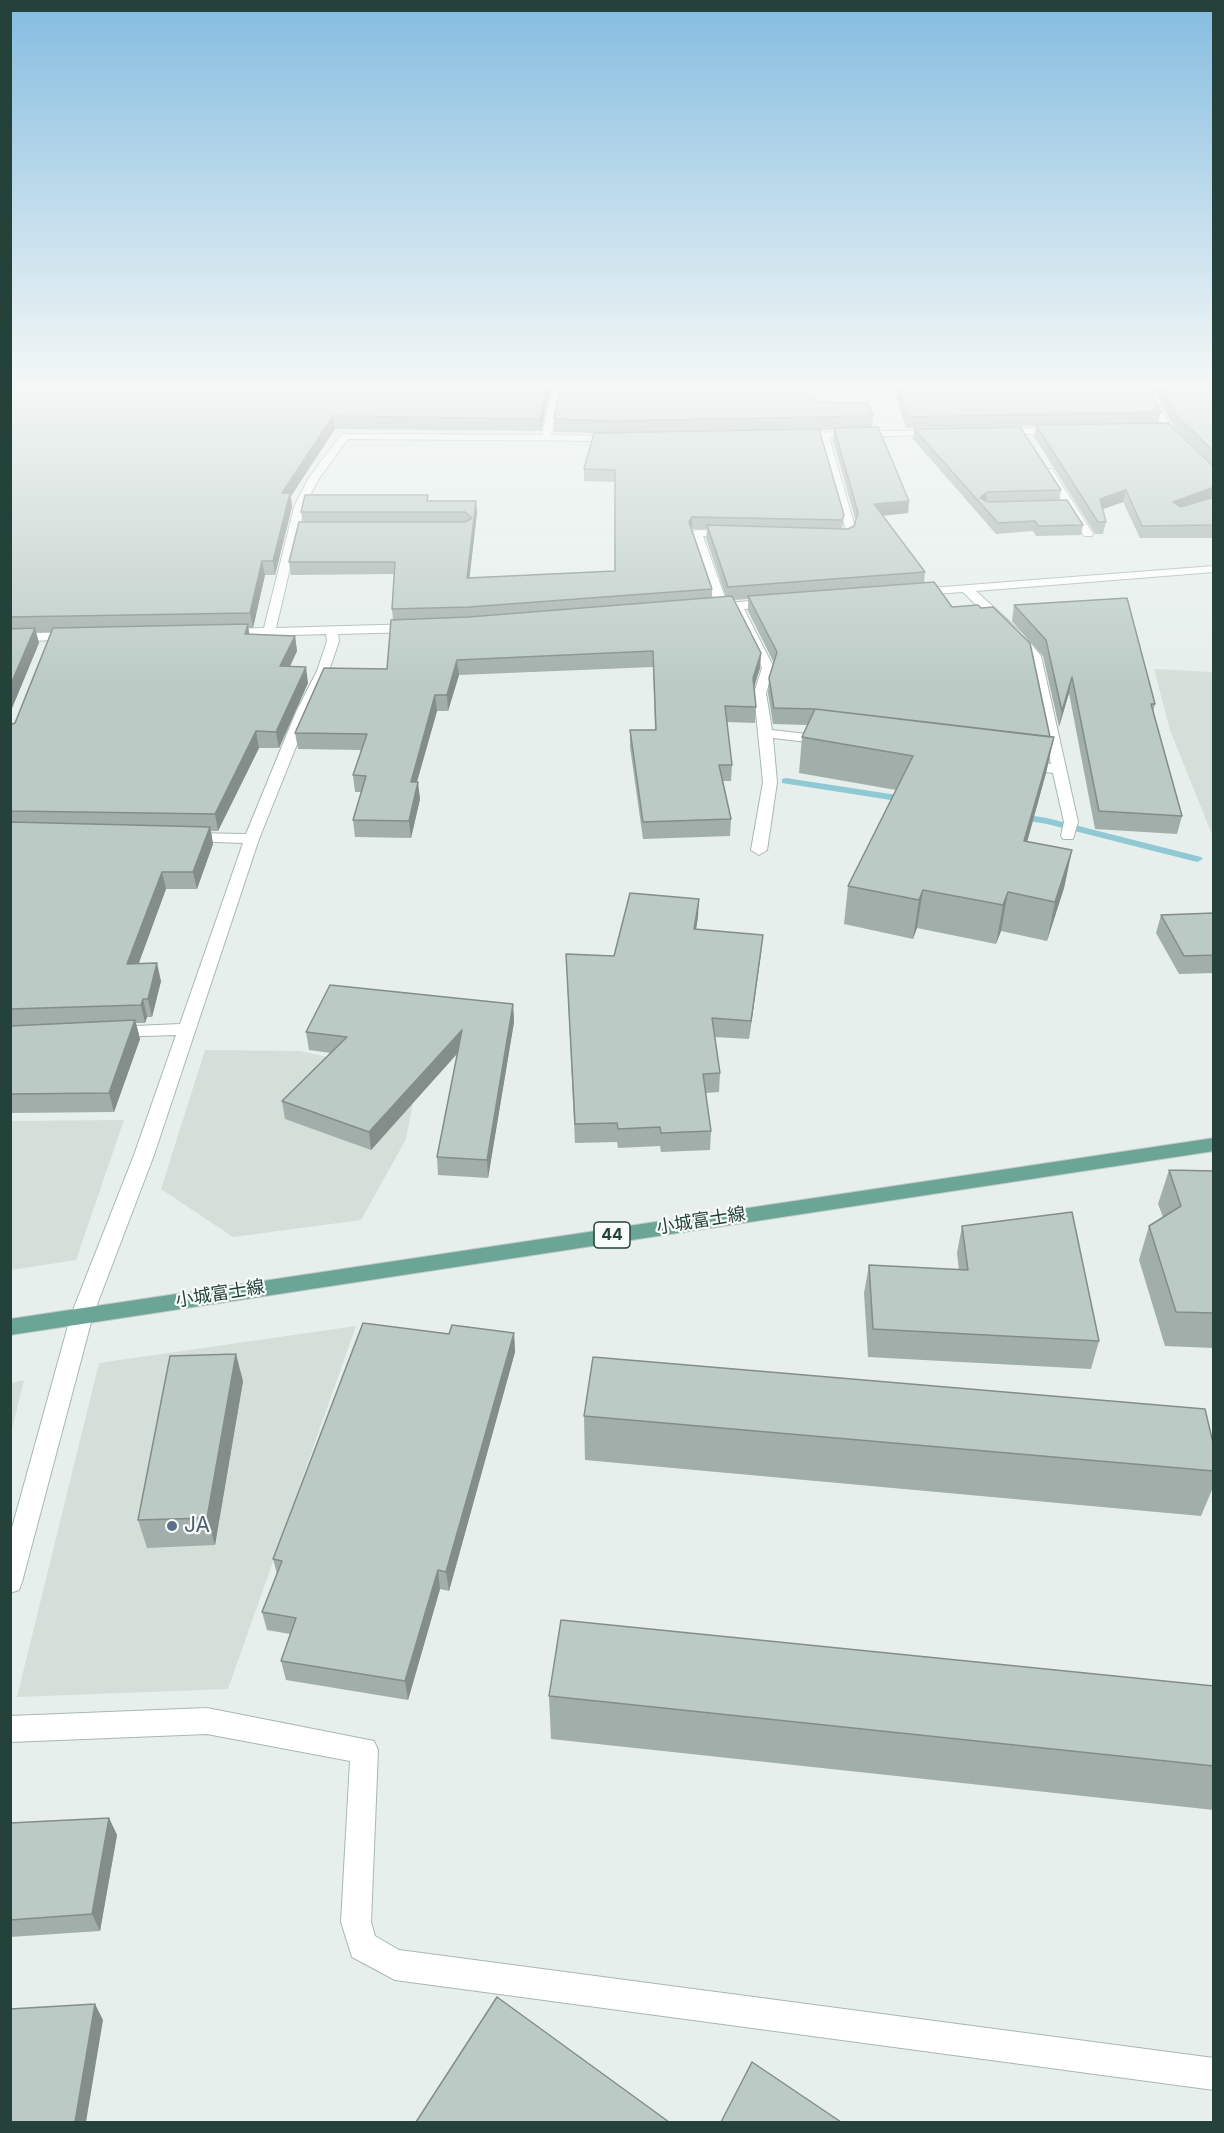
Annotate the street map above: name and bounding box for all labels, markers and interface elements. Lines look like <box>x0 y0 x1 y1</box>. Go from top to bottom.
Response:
street label: 小城富士線 <box>655 1203 747 1239</box>
road number: 44 <box>594 1222 630 1248</box>
street label: 小城富士線 <box>174 1276 266 1312</box>
place label: JA <box>184 1513 210 1539</box>
marker: JA <box>165 1519 179 1533</box>

